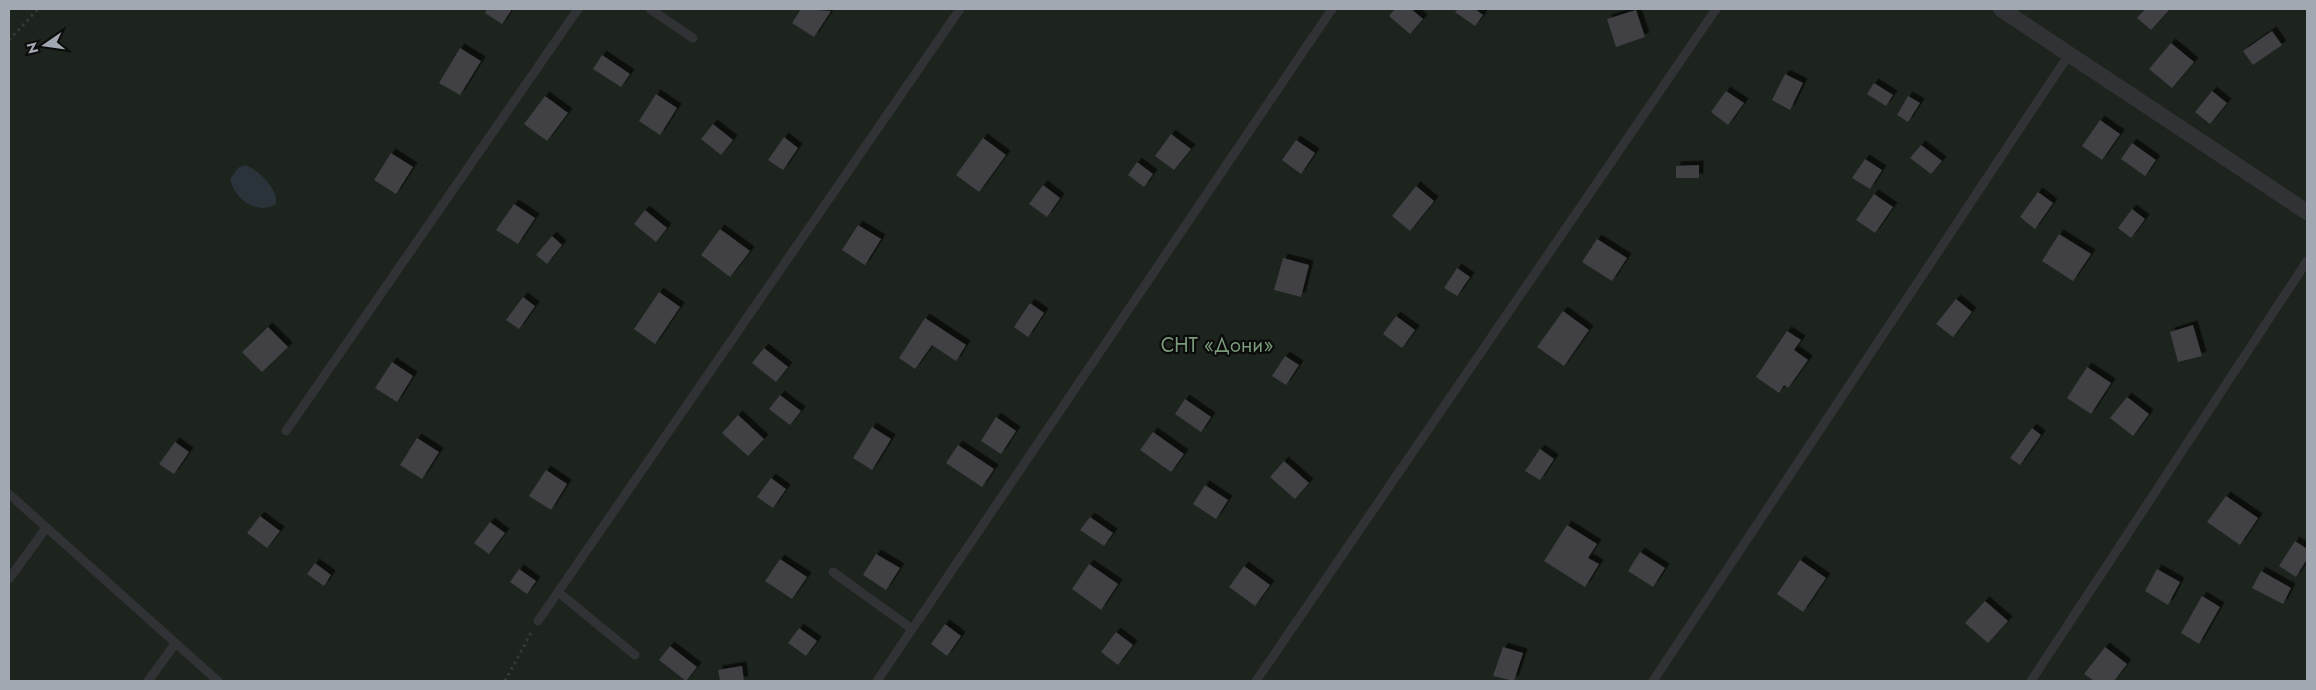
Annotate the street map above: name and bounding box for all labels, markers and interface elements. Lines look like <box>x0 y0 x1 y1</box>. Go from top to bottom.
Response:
north arrow <box>20 20 70 70</box>
text: N <box>21 40 43 56</box>
park label: СНТ «Дони» <box>1161 331 1273 360</box>

